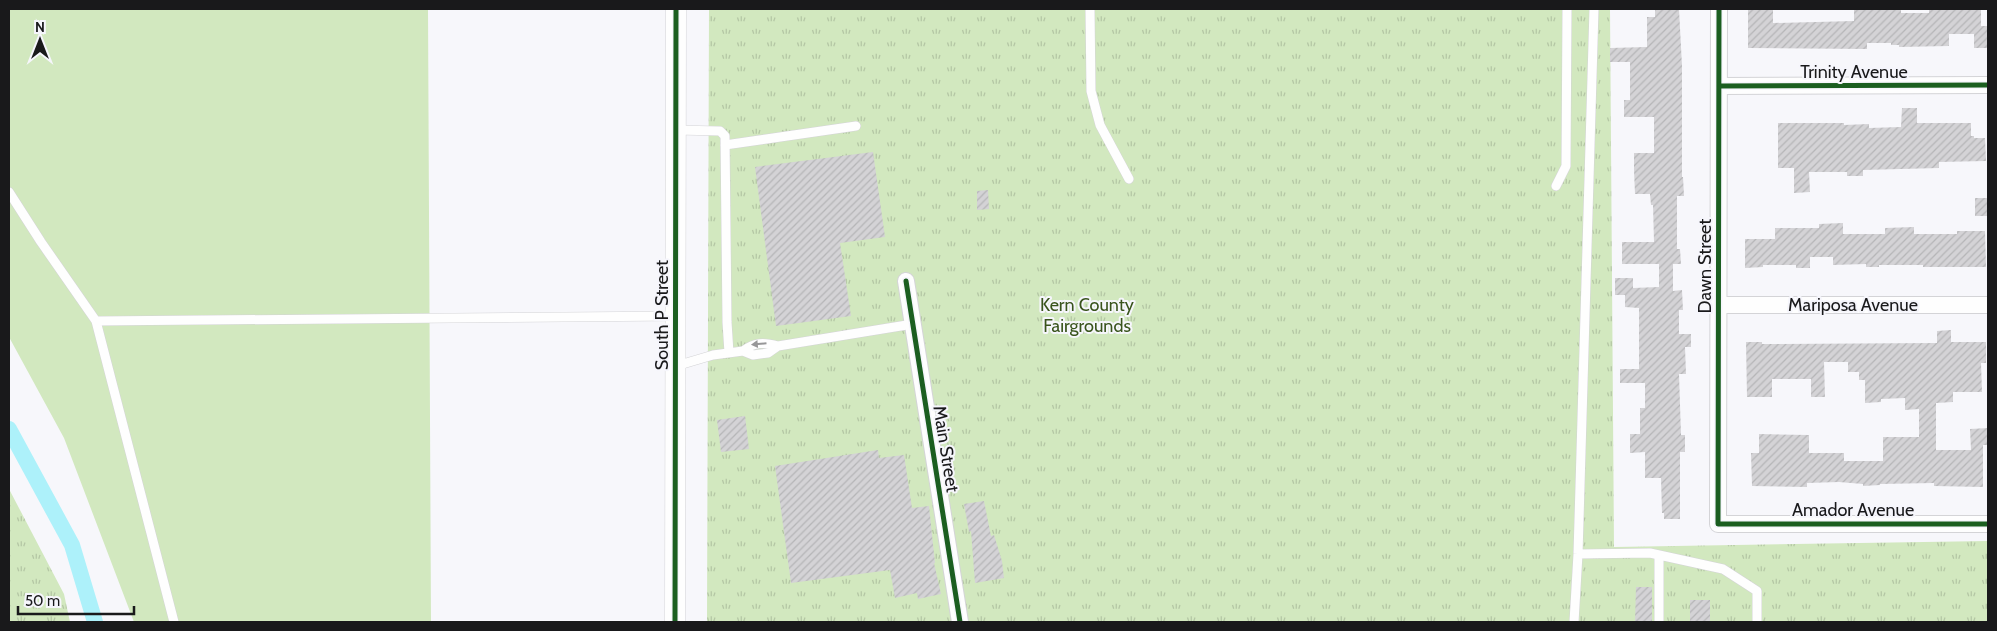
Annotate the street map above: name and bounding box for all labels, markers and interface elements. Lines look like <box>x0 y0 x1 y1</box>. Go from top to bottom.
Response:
north arrow <box>15 15 65 65</box>
text: N <box>35 18 45 36</box>
street label: Trinity Avenue <box>1800 61 1908 83</box>
street label: Dawn Street <box>1694 219 1716 313</box>
street label: South P Street <box>651 260 673 370</box>
park label: Kern County Fairgrounds <box>1040 294 1134 337</box>
street label: Mariposa Avenue <box>1788 294 1918 316</box>
one-way arrow <box>751 340 767 348</box>
street label: Main Street <box>928 404 964 494</box>
street label: Amador Avenue <box>1792 499 1914 521</box>
scale bar <box>18 584 134 616</box>
text: 50 m <box>25 592 60 610</box>

